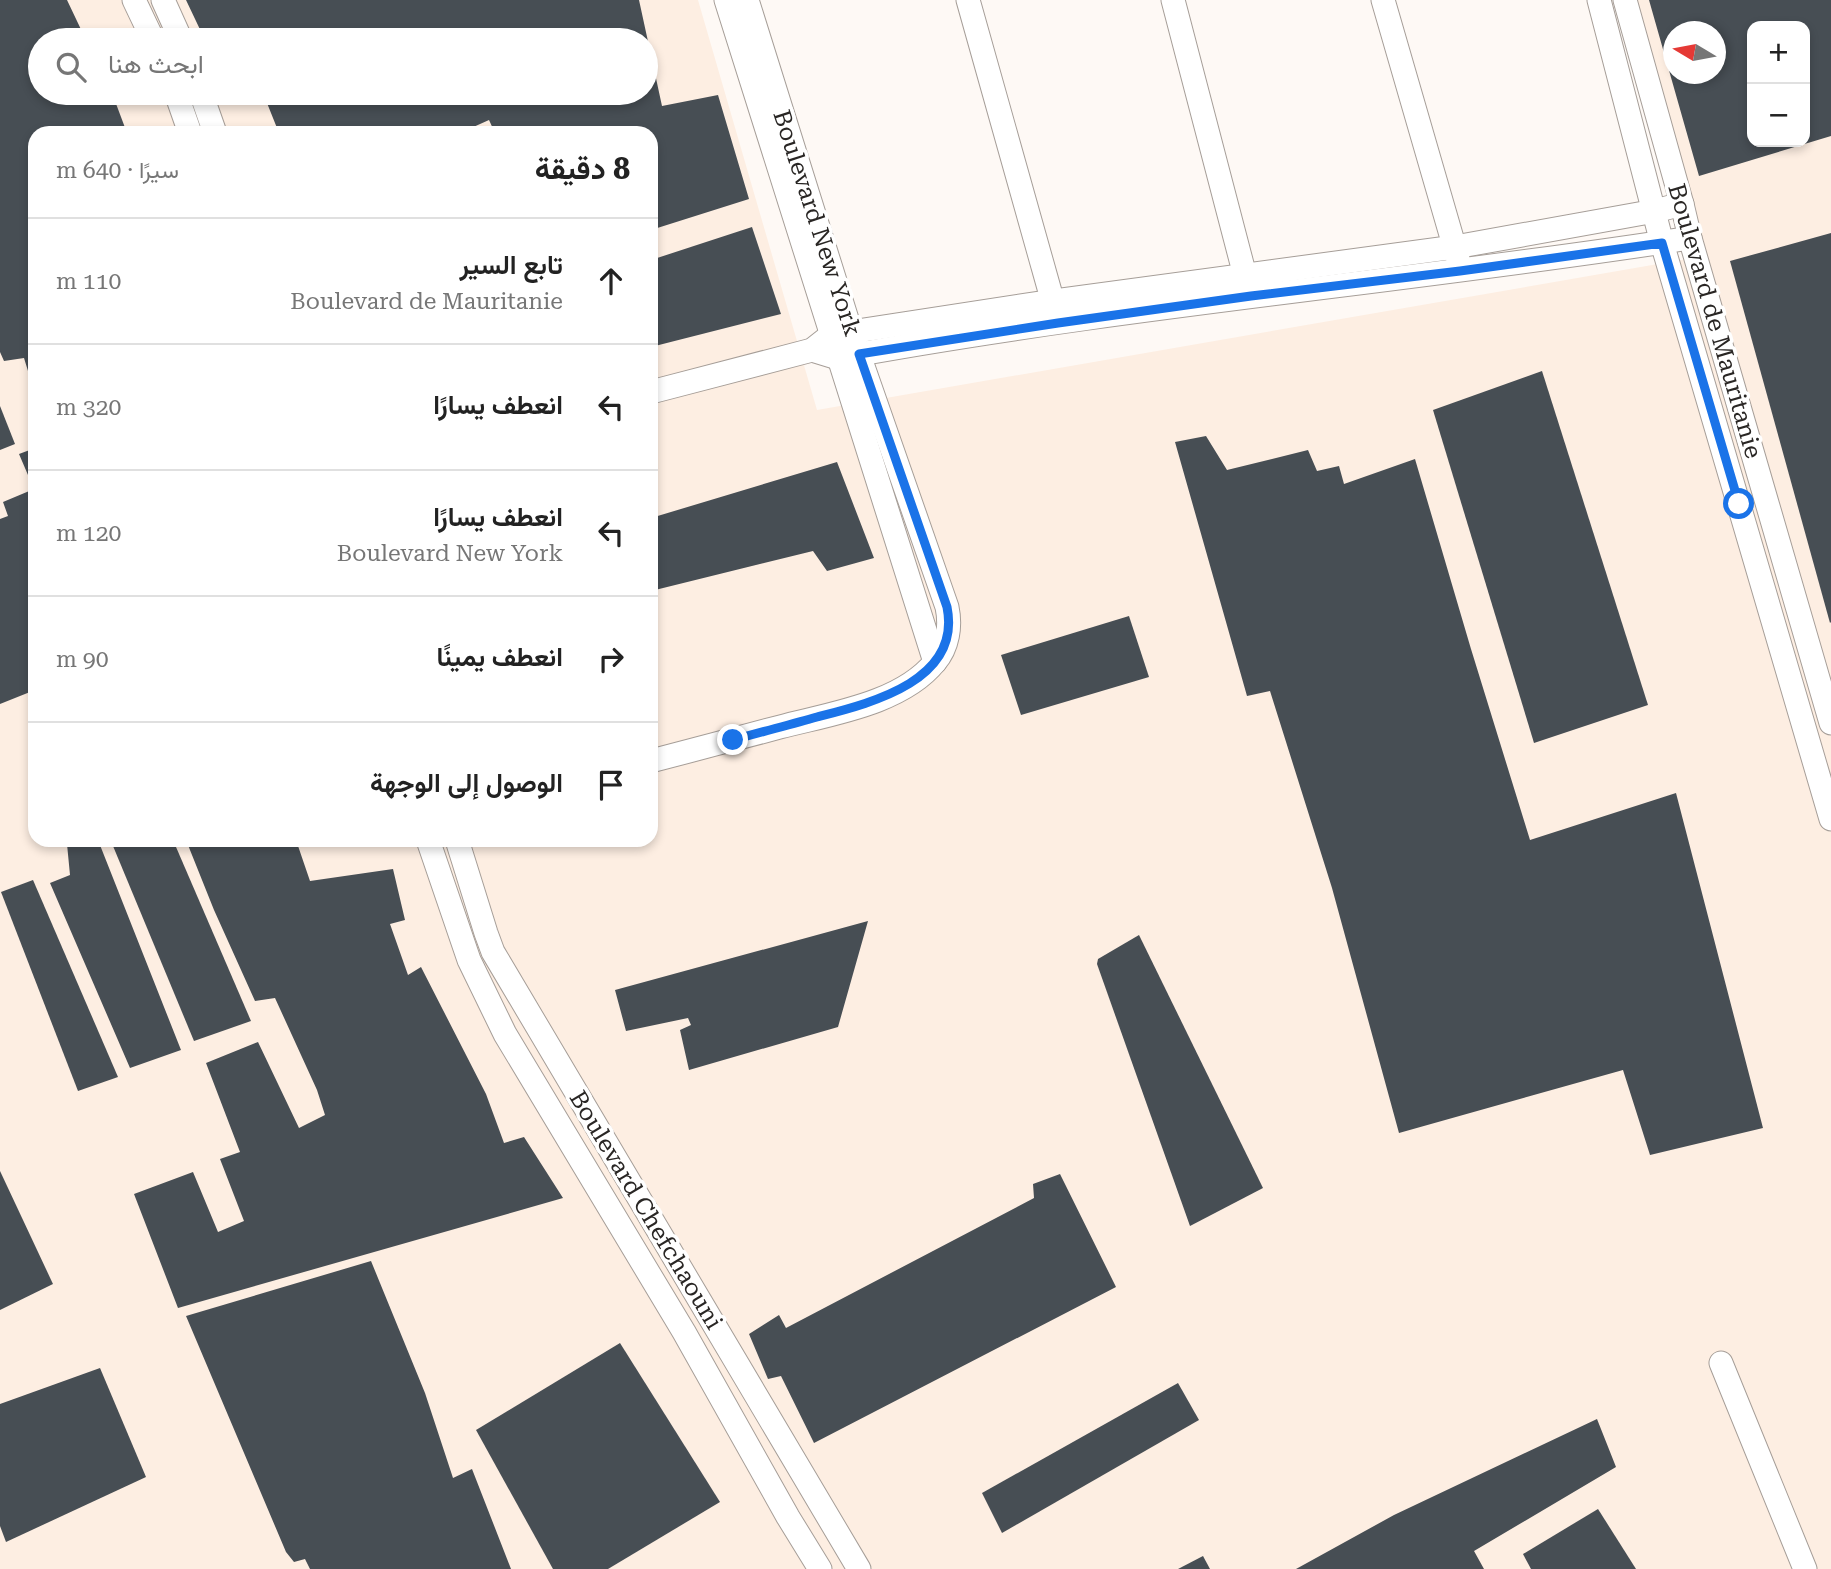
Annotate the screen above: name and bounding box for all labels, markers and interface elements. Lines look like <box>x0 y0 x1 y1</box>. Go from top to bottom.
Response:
north arrow <box>1663 21 1726 84</box>
map controls <box>1747 21 1810 147</box>
button: + <box>1747 21 1810 84</box>
search box <box>28 28 658 105</box>
icon: search <box>52 48 90 86</box>
text: ابحث هنا <box>108 49 204 79</box>
button: − <box>1747 84 1810 147</box>
street label: Boulevard New York <box>767 106 867 340</box>
text: 8 دقيقة <box>535 151 630 186</box>
text: سيرًا · 640 m <box>56 157 179 184</box>
street label: Boulevard de Mauritanie <box>1662 180 1768 462</box>
text: تابع السير <box>459 250 563 280</box>
icon: ahead <box>592 262 630 300</box>
text: 110 m <box>56 268 121 295</box>
text: Boulevard de Mauritanie <box>290 288 563 315</box>
icon: left <box>592 388 630 426</box>
text: انعطف يسارًا <box>433 390 563 420</box>
text: 320 m <box>56 394 121 421</box>
route start <box>1723 488 1754 519</box>
text: انعطف يسارًا <box>433 502 563 532</box>
icon: left <box>592 514 630 552</box>
text: 120 m <box>56 520 121 547</box>
text: Boulevard New York <box>337 540 563 567</box>
icon: right <box>592 640 630 678</box>
text: انعطف يمينًا <box>437 642 563 672</box>
text: 90 m <box>56 646 109 673</box>
route end <box>717 724 748 755</box>
icon: arrive <box>592 766 630 804</box>
text: الوصول إلى الوجهة <box>370 768 563 798</box>
street label: Boulevard Chefchaouni <box>564 1086 729 1335</box>

